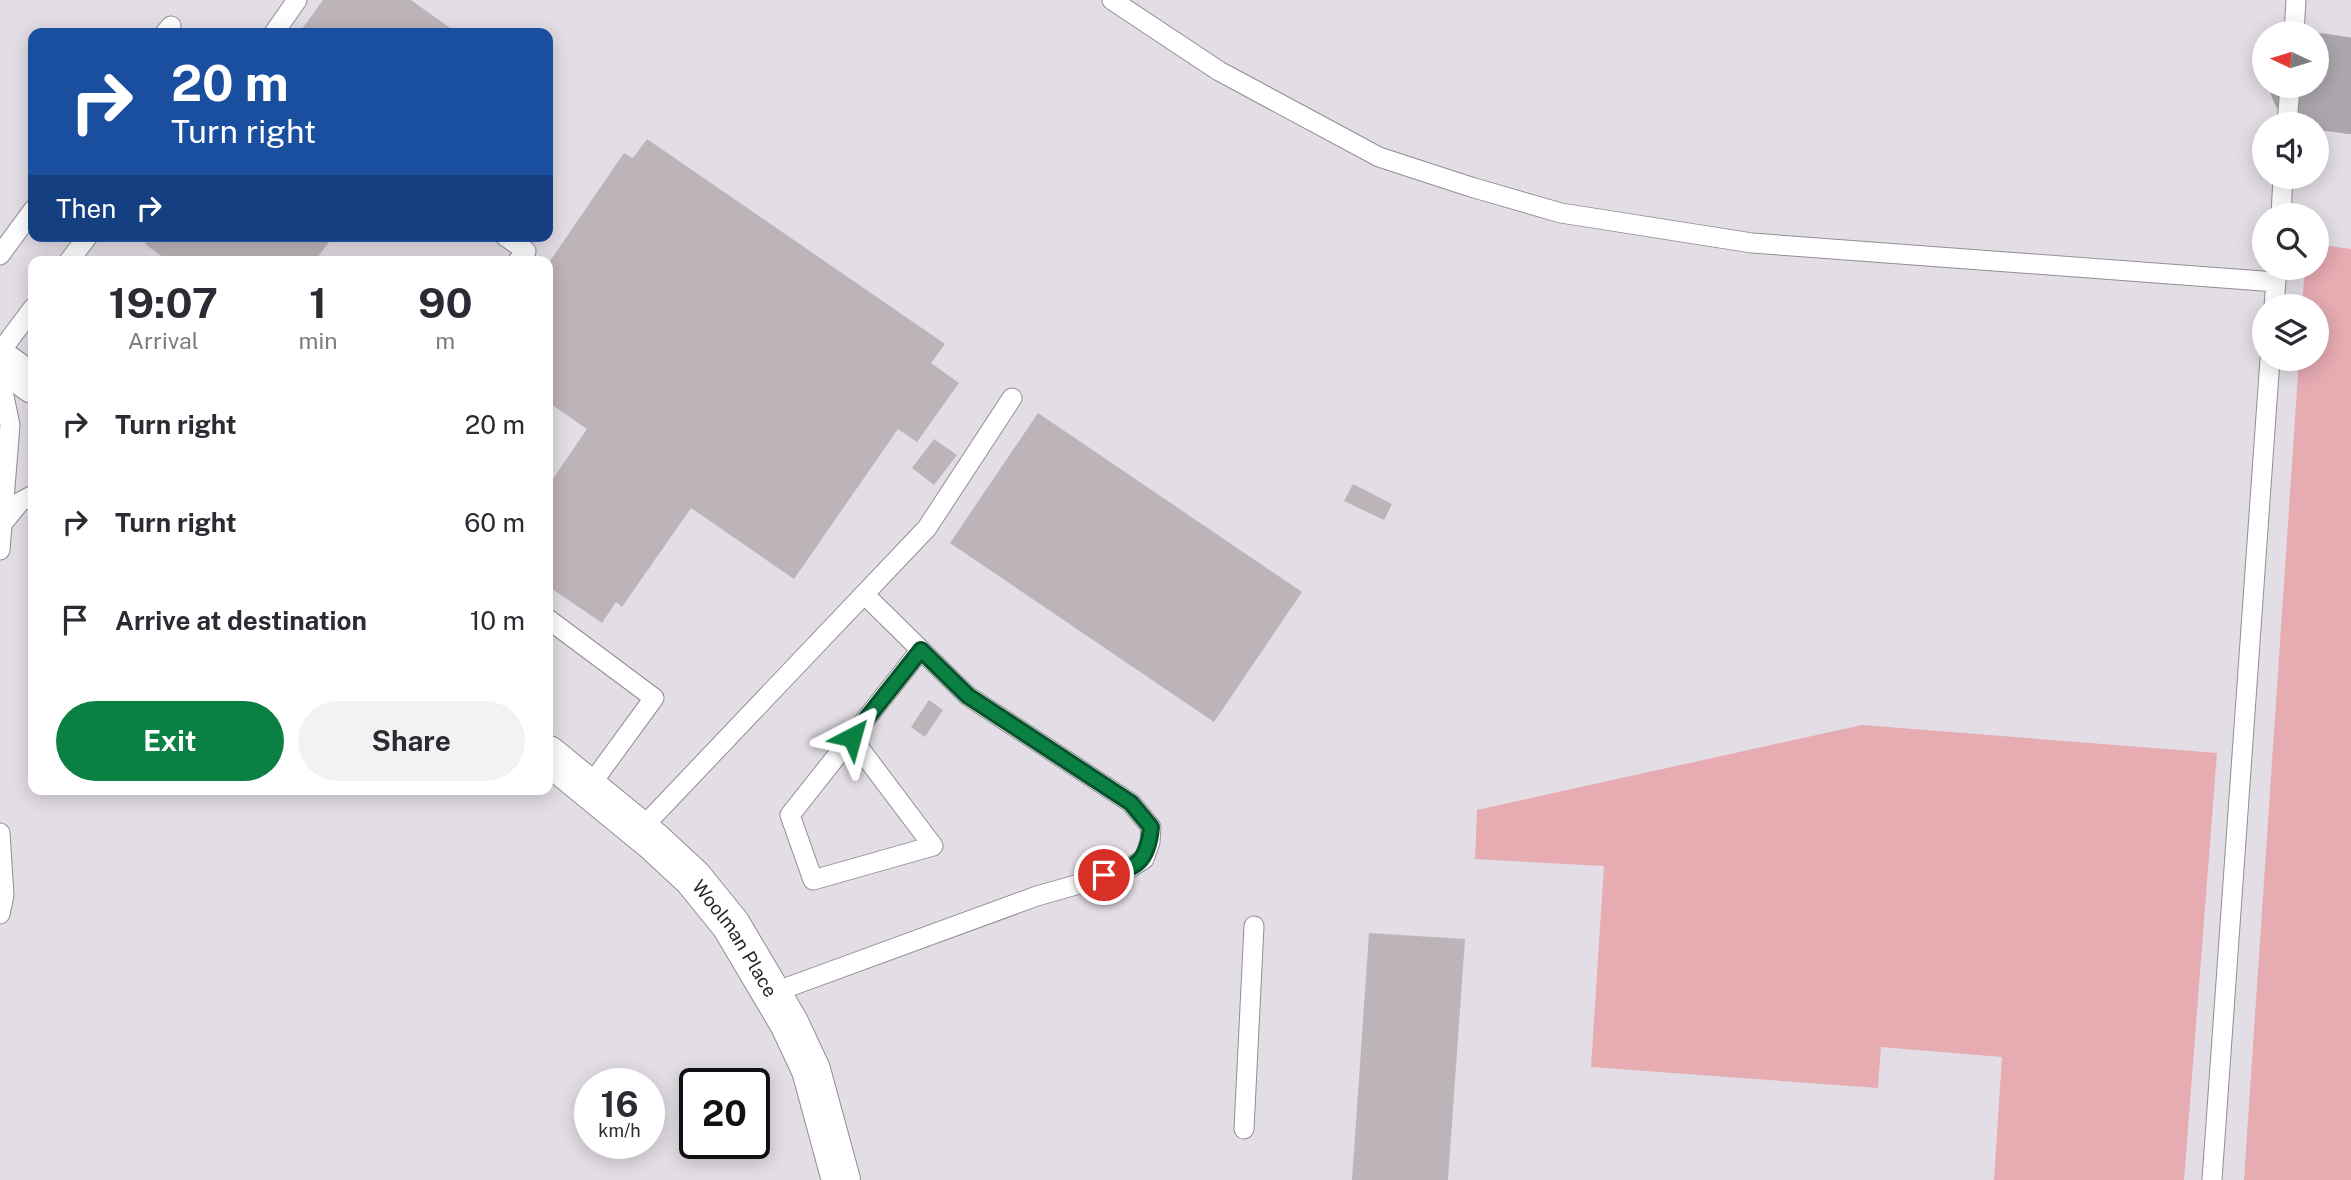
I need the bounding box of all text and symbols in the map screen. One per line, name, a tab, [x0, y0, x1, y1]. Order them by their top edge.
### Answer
north arrow	[2252, 21, 2329, 98]
map controls	[2252, 21, 2329, 371]
text: 20 m	[171, 54, 289, 112]
icon: right	[56, 56, 147, 147]
button: sound	[2252, 112, 2329, 189]
text: Turn right	[171, 113, 316, 150]
icon: right	[130, 189, 168, 227]
text: Then	[56, 193, 116, 224]
button: search	[2252, 203, 2329, 280]
text: 19:07	[108, 278, 218, 327]
text: 1	[309, 278, 327, 327]
text: 90	[418, 278, 473, 327]
button: layers	[2252, 294, 2329, 371]
text: Arrival	[128, 327, 199, 354]
text: min	[298, 327, 338, 354]
text: m	[435, 327, 455, 354]
icon: right	[56, 405, 94, 443]
text: Turn right	[115, 409, 237, 440]
text: 20 m	[465, 409, 525, 440]
icon: right	[56, 503, 94, 541]
text: Turn right	[115, 507, 237, 538]
text: 60 m	[464, 507, 525, 538]
icon: arrive	[56, 601, 94, 639]
text: Arrive at destination	[115, 605, 367, 636]
text: 10 m	[470, 605, 525, 636]
position arrow	[815, 700, 889, 774]
button: Exit	[56, 701, 284, 781]
button: Share	[298, 701, 525, 781]
pin	[1074, 845, 1134, 905]
icon: arrive	[1085, 856, 1123, 894]
street label: Woolman Place	[688, 875, 782, 1001]
speed limit sign: 20	[679, 1068, 770, 1159]
text: 16	[600, 1084, 639, 1125]
text: km/h	[598, 1120, 641, 1141]

